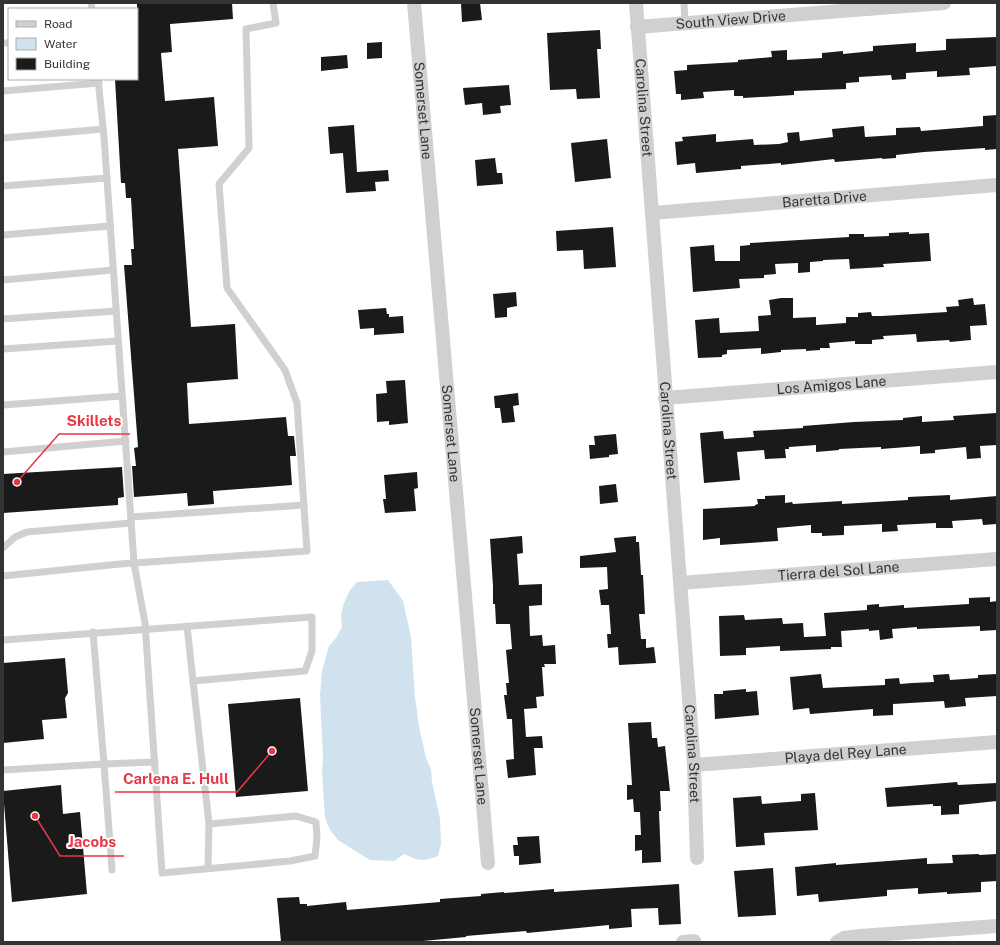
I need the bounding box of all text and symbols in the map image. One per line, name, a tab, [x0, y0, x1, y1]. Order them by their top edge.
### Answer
street label: South View Drive	[675, 7, 787, 32]
legend	[8, 8, 138, 80]
text: Road	[44, 17, 72, 31]
text: Water	[44, 37, 78, 51]
text: Building	[44, 57, 90, 71]
street label: Carolina Street	[632, 58, 656, 157]
street label: Somerset Lane	[411, 61, 435, 160]
street label: Baretta Drive	[781, 188, 867, 210]
street label: Los Amigos Lane	[776, 373, 887, 397]
street label: Carolina Street	[657, 381, 680, 480]
street label: Somerset Lane	[439, 384, 463, 483]
callout: Skillets	[59, 407, 130, 434]
text: Skillets	[67, 412, 121, 429]
street label: Tierra del Sol Lane	[777, 558, 900, 584]
street label: Carolina Street	[681, 704, 703, 803]
street label: Somerset Lane	[467, 707, 491, 806]
street label: Playa del Rey Lane	[784, 741, 907, 766]
callout: Carlena E. Hull	[115, 765, 237, 792]
text: Carlena E. Hull	[123, 770, 229, 787]
callout: Jacobs	[60, 829, 124, 856]
text: Jacobs	[68, 833, 116, 850]

